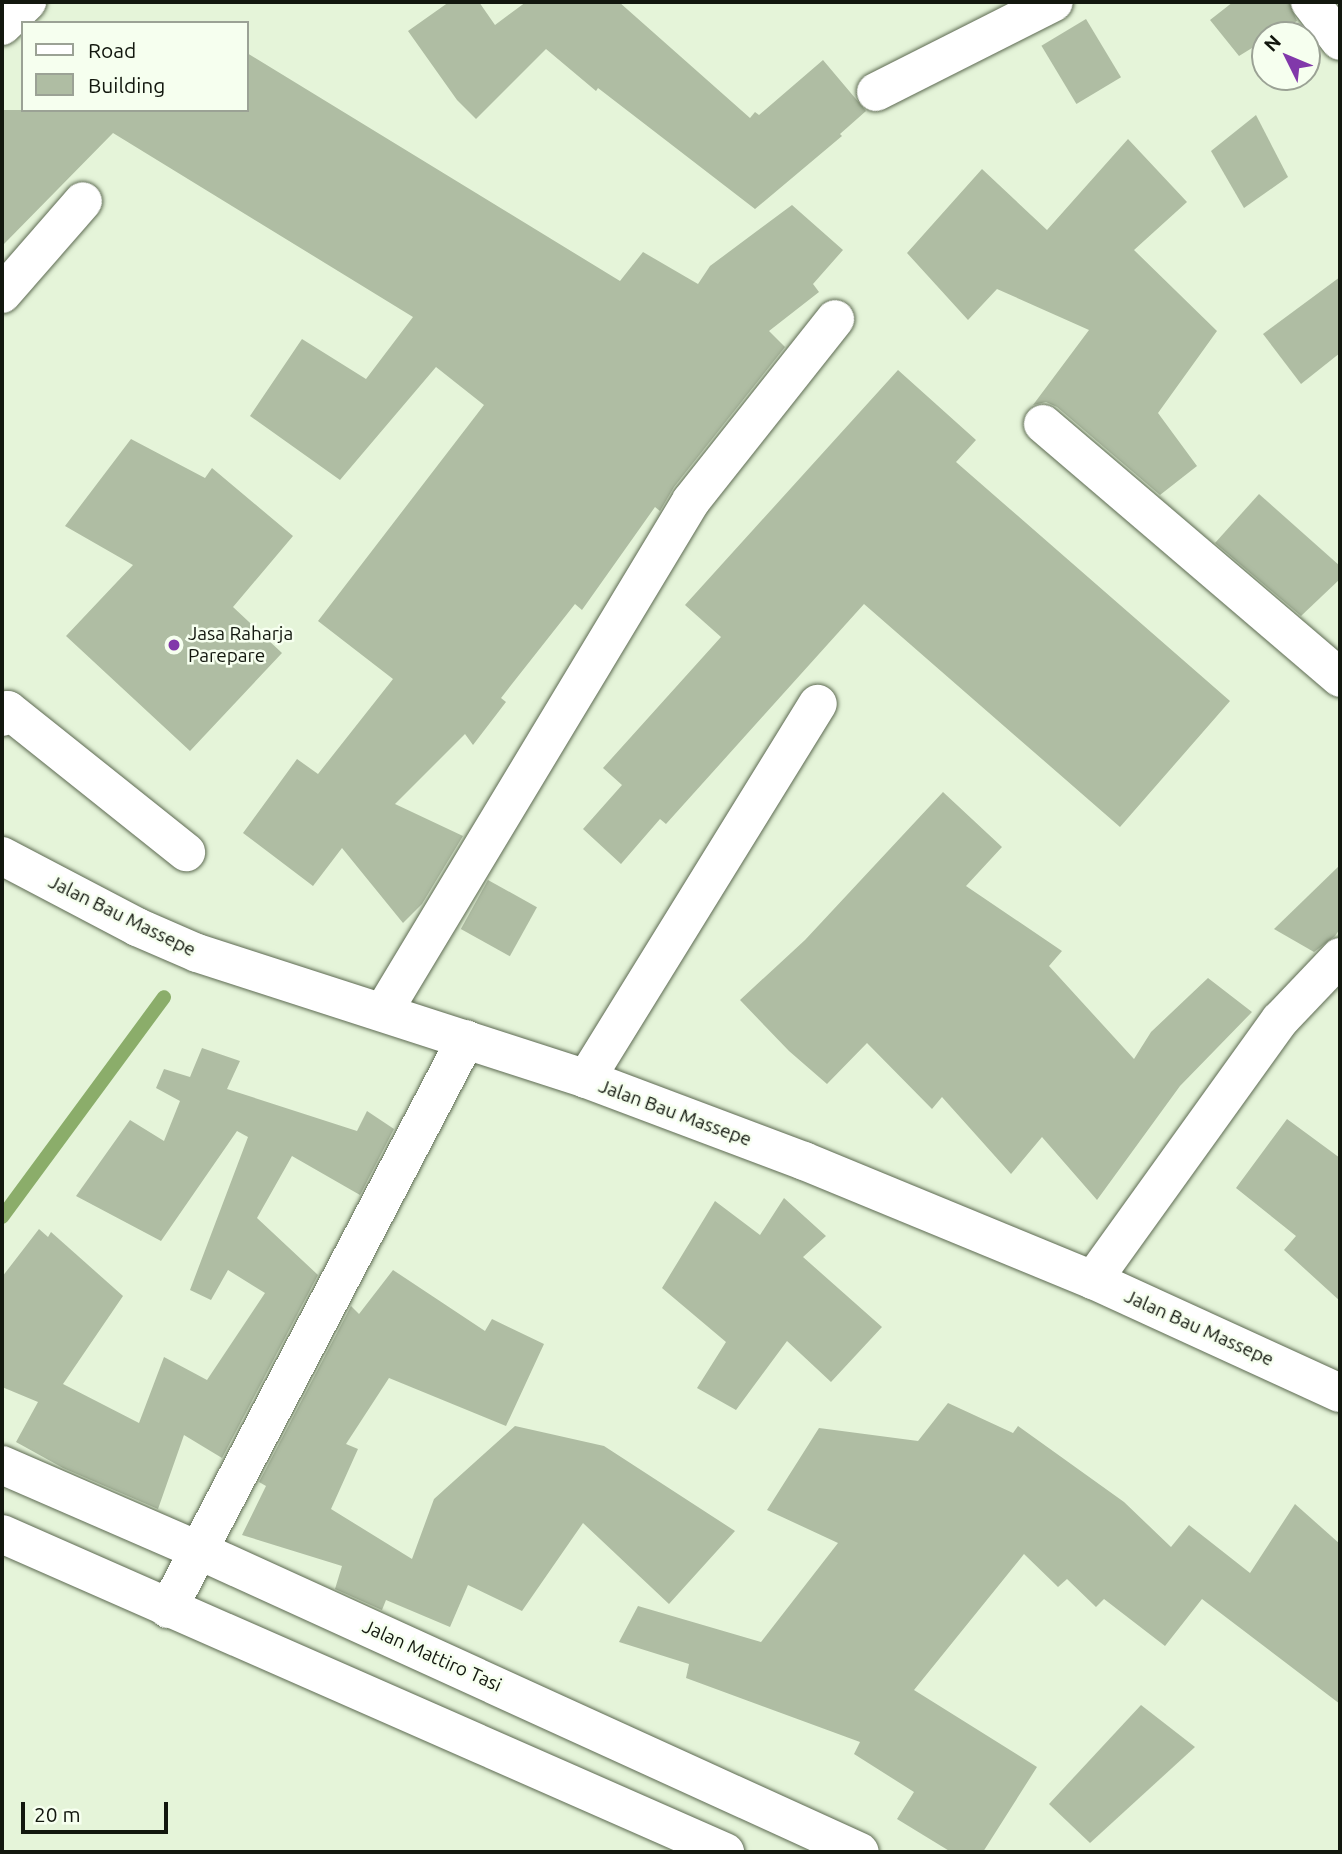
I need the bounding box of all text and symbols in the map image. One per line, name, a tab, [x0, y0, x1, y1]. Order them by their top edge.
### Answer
legend	[21, 21, 248, 112]
north arrow	[1251, 21, 1321, 91]
text: N	[1259, 30, 1285, 56]
text: Road	[88, 38, 136, 62]
text: Building	[88, 73, 165, 97]
place label: Jasa Raharja Parepare	[188, 623, 293, 667]
marker: Jasa Raharja Parepare	[166, 637, 182, 653]
street label: Jalan Bau Massepe	[45, 870, 199, 962]
street label: Jalan Bau Massepe	[595, 1075, 755, 1151]
street label: Jalan Bau Massepe	[1121, 1285, 1277, 1371]
street label: Jalan Mattiro Tasi	[359, 1615, 505, 1697]
scale bar	[24, 1787, 172, 1831]
text: 20 m	[34, 1802, 81, 1826]

